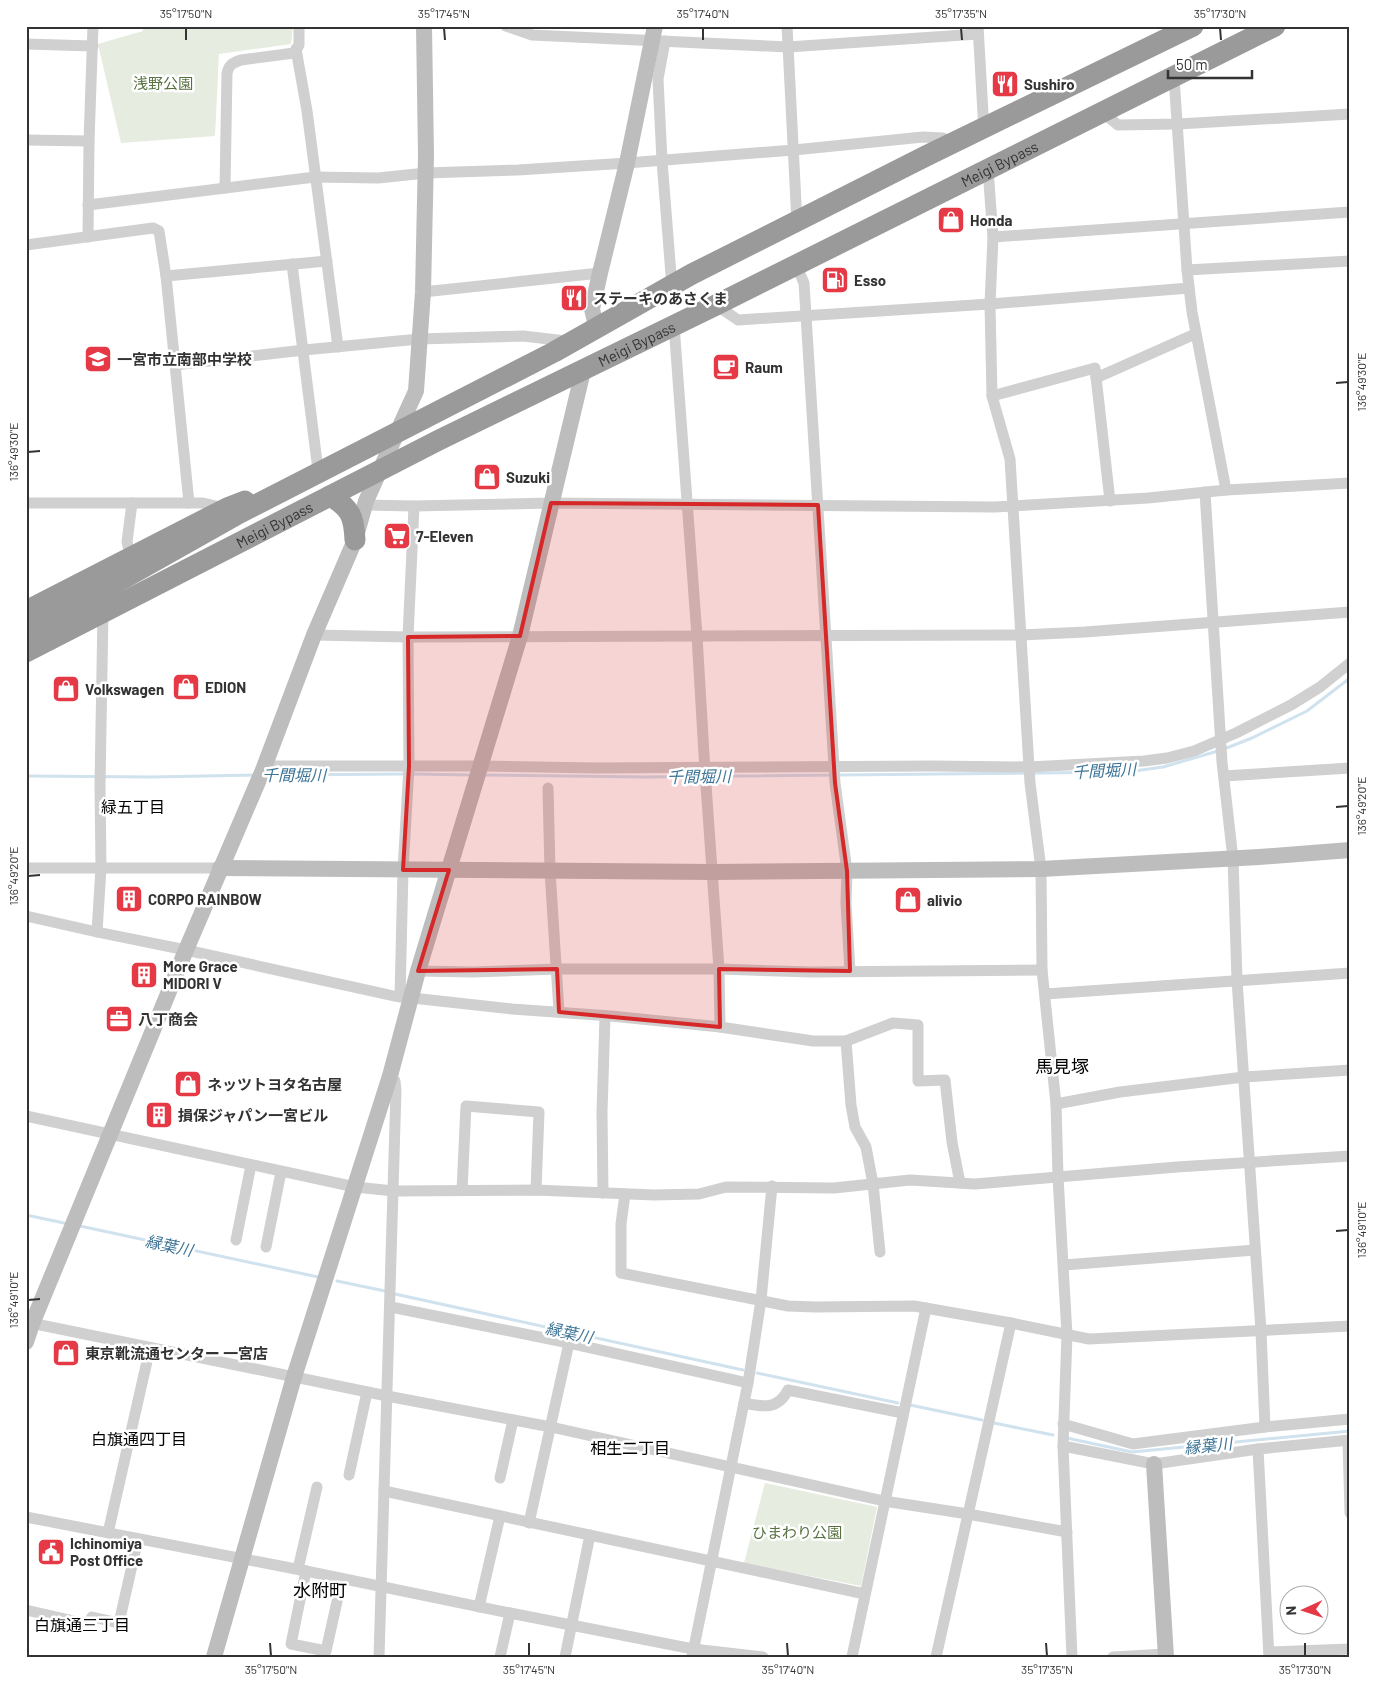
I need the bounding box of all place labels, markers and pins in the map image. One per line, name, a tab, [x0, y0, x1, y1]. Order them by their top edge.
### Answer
restaurant icon: Sushiro	[990, 69, 1020, 99]
place label: Sushiro	[1024, 75, 1075, 93]
shop icon: Honda	[936, 205, 966, 235]
place label: Honda	[970, 211, 1012, 229]
fuel station icon: Esso	[820, 265, 850, 295]
place label: Esso	[854, 271, 886, 289]
restaurant icon: ステーキのあさくま	[559, 283, 589, 313]
place label: ステーキのあさくま	[593, 289, 728, 307]
school or university icon: 一宮市立南部中学校	[83, 344, 113, 374]
place label: 一宮市立南部中学校	[117, 350, 252, 368]
cafe icon: Raum	[711, 352, 741, 382]
place label: Raum	[745, 358, 783, 376]
shop icon: Suzuki	[472, 462, 502, 492]
place label: Suzuki	[506, 468, 550, 486]
supermarket icon: 7-Eleven	[382, 521, 412, 551]
place label: 7-Eleven	[416, 527, 473, 545]
shop icon: EDION	[171, 672, 201, 702]
shop icon: Volkswagen	[51, 674, 81, 704]
place label: EDION	[205, 678, 246, 696]
place label: Volkswagen	[85, 680, 164, 698]
building icon: CORPO RAINBOW	[114, 884, 144, 914]
shop icon: alivio	[893, 885, 923, 915]
place label: CORPO RAINBOW	[148, 890, 262, 908]
place label: alivio	[927, 891, 962, 909]
place label: More Grace MIDORI V	[163, 957, 238, 992]
building icon: More Grace MIDORI V	[129, 960, 159, 990]
office icon: 八丁商会	[104, 1004, 134, 1034]
place label: 八丁商会	[138, 1010, 198, 1028]
shop icon: ネッツトヨタ名古屋	[173, 1069, 203, 1099]
place label: ネッツトヨタ名古屋	[207, 1075, 342, 1093]
building icon: 損保ジャパン一宮ビル	[144, 1100, 174, 1130]
place label: 損保ジャパン一宮ビル	[178, 1106, 328, 1124]
shop icon: 東京靴流通センター 一宮店	[51, 1338, 81, 1368]
place label: 東京靴流通センター 一宮店	[85, 1344, 268, 1362]
place label: Ichinomiya Post Office	[70, 1534, 143, 1569]
public building icon: Ichinomiya Post Office	[36, 1537, 66, 1567]

